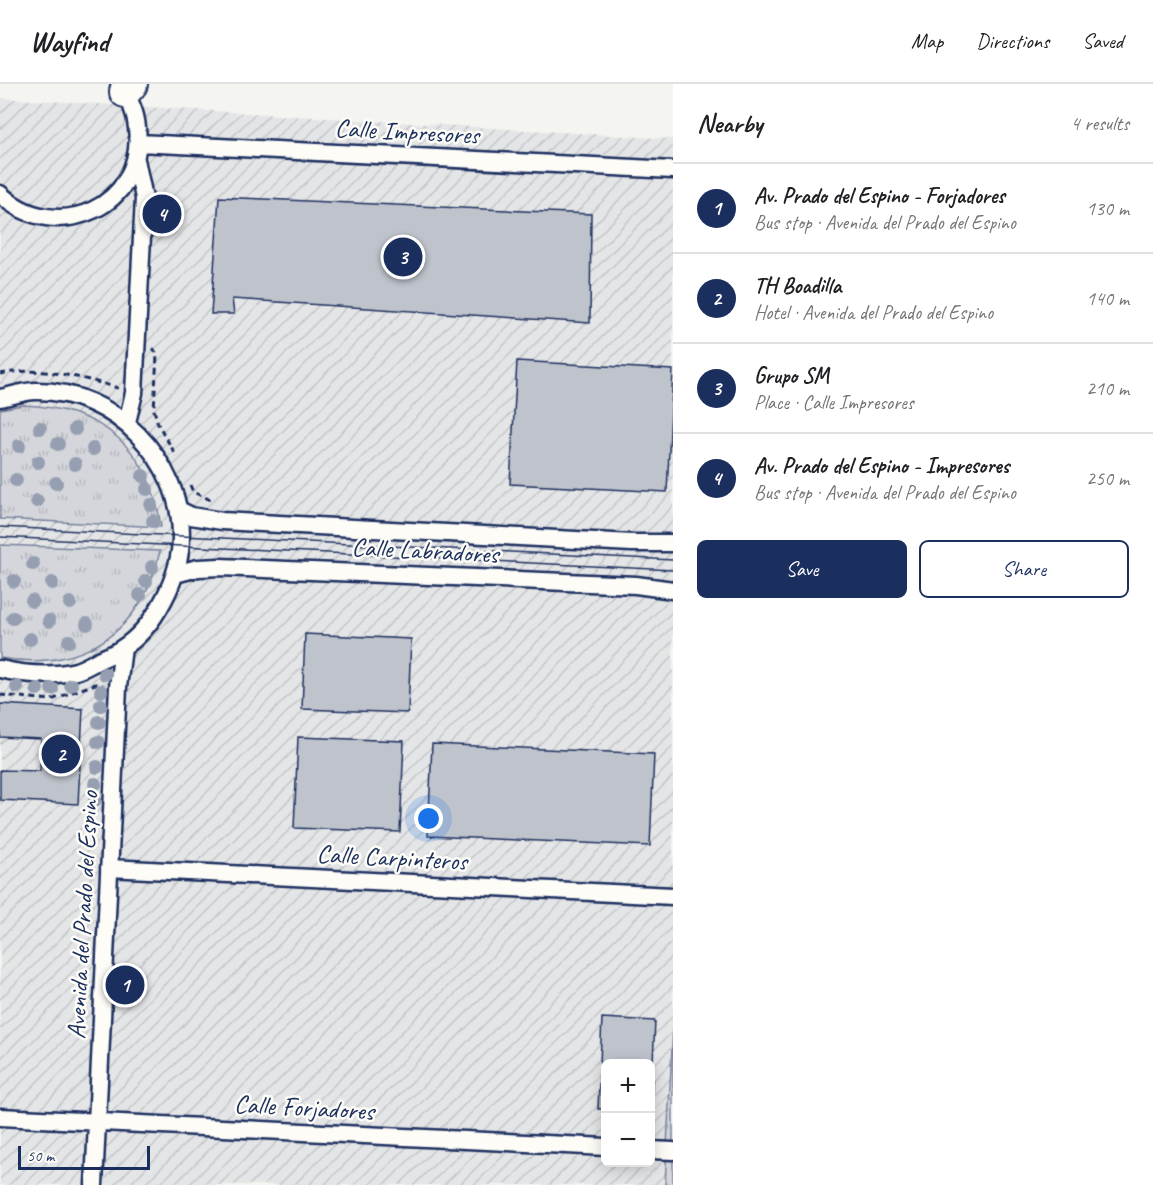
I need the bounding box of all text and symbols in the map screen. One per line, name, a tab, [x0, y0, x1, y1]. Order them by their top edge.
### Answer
text: Wayfind	[30, 24, 109, 59]
text: Map	[911, 28, 943, 54]
text: Directions	[976, 28, 1049, 54]
text: Saved	[1082, 28, 1123, 54]
text: Nearby	[697, 107, 762, 140]
street label: Calle Impresores	[334, 111, 482, 152]
text: 4 results	[1070, 111, 1129, 136]
text: Av. Prado del Espino - Forjadores	[754, 182, 1005, 210]
pin: 4	[142, 192, 182, 236]
text: 1	[712, 196, 721, 221]
text: 130 m	[1086, 196, 1129, 221]
text: Bus stop · Avenida del Prado del Espino	[754, 210, 1016, 235]
pin: 3	[384, 234, 422, 279]
text: TH Boadilla	[754, 272, 841, 300]
text: 2	[712, 286, 721, 311]
text: 140 m	[1086, 286, 1129, 311]
text: Hotel · Avenida del Prado del Espino	[754, 300, 993, 325]
text: Grupo SM	[754, 362, 829, 390]
text: 3	[712, 376, 721, 401]
text: 210 m	[1086, 376, 1129, 401]
text: Place · Calle Impresores	[754, 390, 914, 415]
text: Av. Prado del Espino - Impresores	[754, 452, 1009, 480]
text: 4	[712, 466, 721, 491]
text: 250 m	[1086, 466, 1129, 491]
text: Bus stop · Avenida del Prado del Espino	[754, 480, 1016, 505]
street label: Calle Labradores	[351, 530, 501, 571]
button: Save	[697, 540, 907, 598]
button: Share	[919, 540, 1129, 598]
pin: 2	[42, 732, 80, 776]
street label: Avenida del Prado del Espino	[60, 788, 106, 1040]
your location	[414, 804, 443, 833]
street label: Calle Carpinteros	[316, 837, 470, 878]
pin: 1	[106, 962, 144, 1008]
map controls	[601, 1059, 655, 1167]
button: +	[601, 1059, 655, 1113]
street label: Calle Forjadores	[233, 1087, 377, 1128]
button: −	[601, 1113, 655, 1167]
scale bar	[18, 1143, 150, 1170]
text: 50 m	[27, 1146, 54, 1166]

